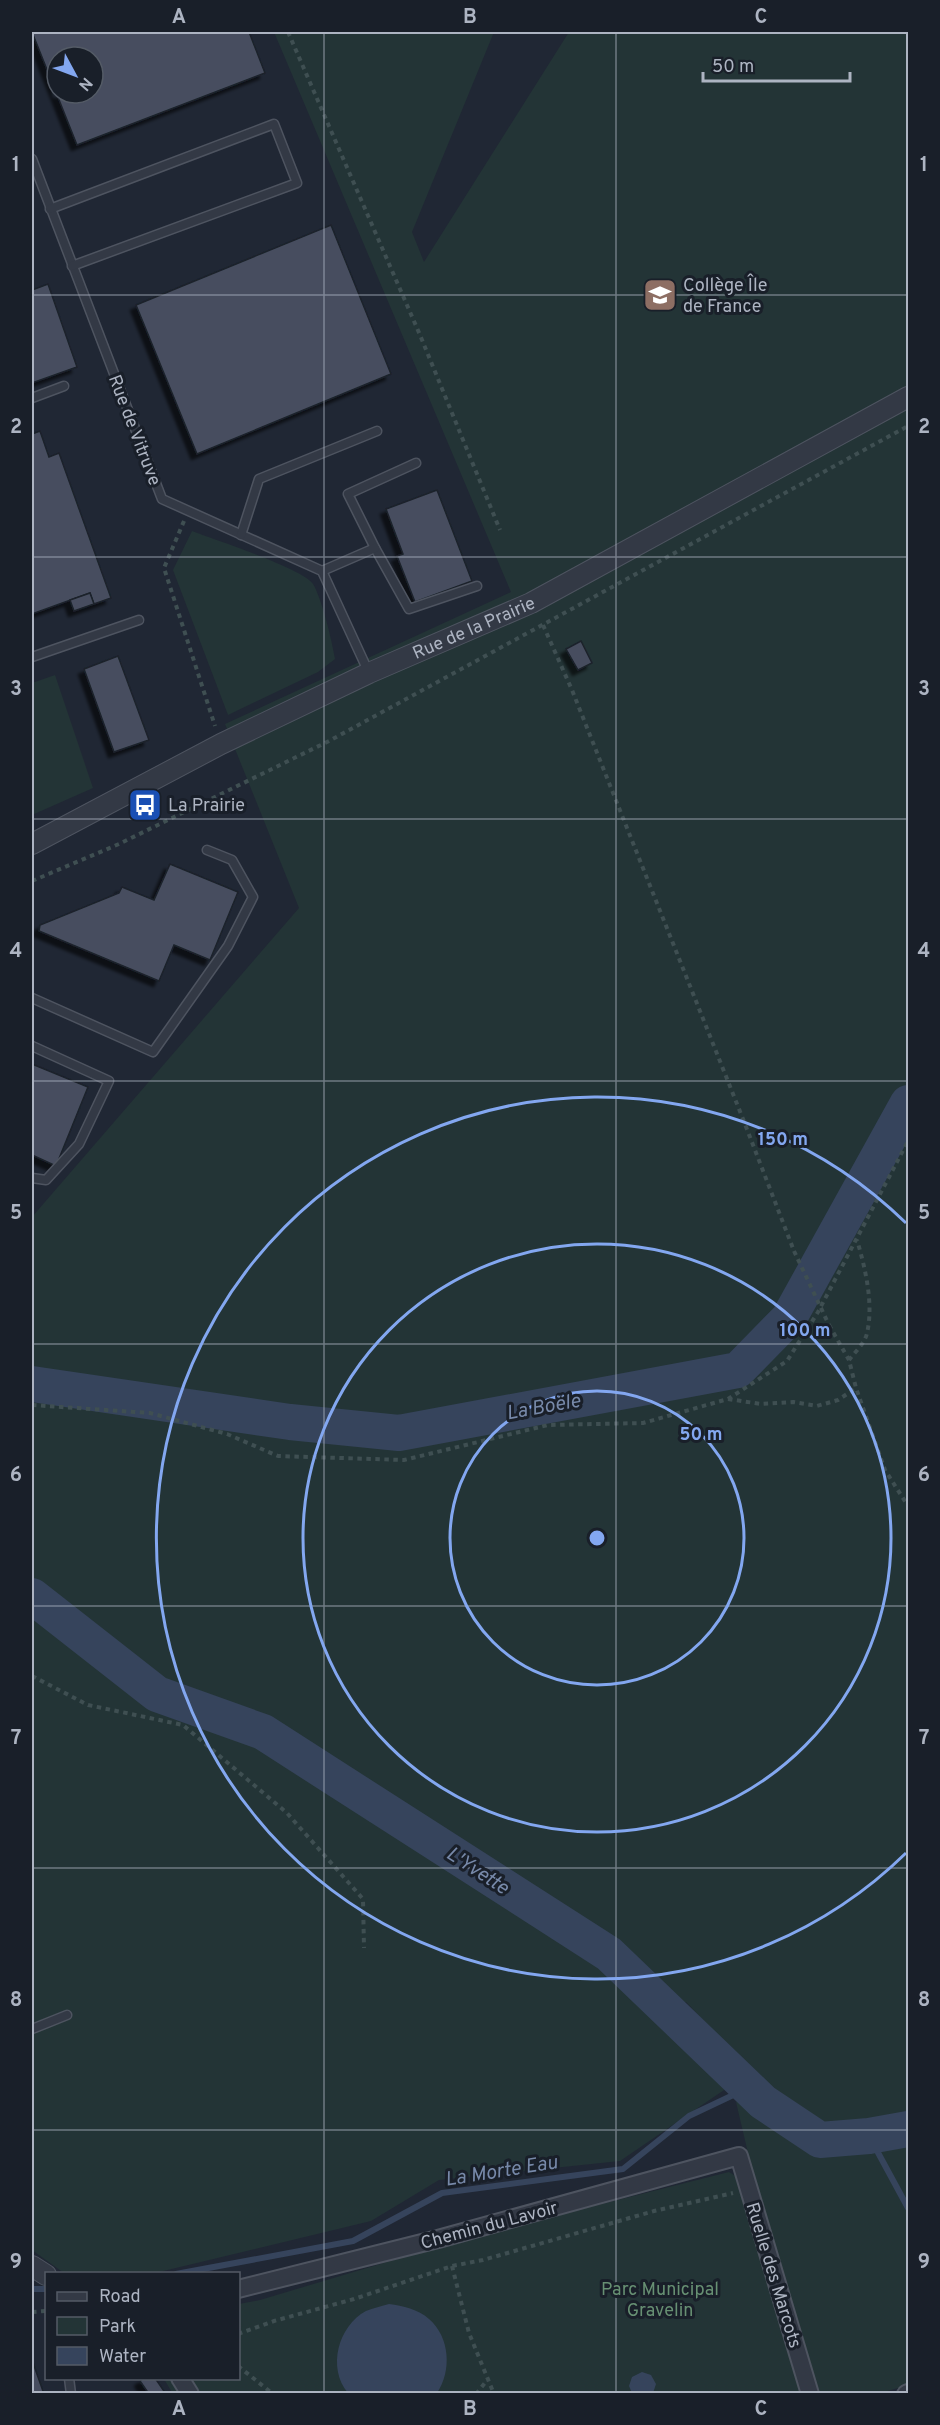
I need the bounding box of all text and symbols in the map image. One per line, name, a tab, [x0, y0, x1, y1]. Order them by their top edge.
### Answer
text: A	[172, 5, 186, 31]
text: B	[463, 5, 477, 31]
text: C	[755, 5, 767, 31]
north arrow	[45, 45, 105, 105]
scale bar	[703, 45, 850, 83]
text: 50 m	[712, 56, 754, 79]
text: N	[73, 73, 96, 94]
text: 1	[12, 153, 20, 179]
text: 1	[920, 153, 928, 179]
place label: Collège Île de France	[683, 273, 767, 319]
school or university icon: Collège Île de France	[642, 277, 678, 313]
street label: Rue de Vitruve	[102, 372, 165, 489]
text: 2	[10, 415, 22, 441]
text: 2	[918, 415, 930, 441]
street label: Rue de la Prairie	[409, 593, 539, 666]
text: 3	[10, 677, 22, 703]
text: 3	[918, 677, 930, 703]
bus stop icon: La Prairie	[127, 787, 163, 823]
place label: La Prairie	[168, 795, 245, 818]
text: 4	[10, 939, 22, 965]
text: 4	[918, 939, 930, 965]
text: 150 m	[758, 1129, 808, 1152]
text: 5	[10, 1201, 22, 1227]
text: 5	[918, 1201, 930, 1227]
text: 100 m	[779, 1320, 831, 1343]
water label: La Boële	[504, 1389, 583, 1427]
text: 50 m	[679, 1424, 723, 1447]
text: 6	[10, 1463, 22, 1489]
text: 6	[918, 1463, 930, 1489]
centre of rings	[587, 1528, 607, 1548]
text: 7	[11, 1726, 21, 1752]
text: 7	[919, 1726, 929, 1752]
water label: L'Yvette	[441, 1842, 514, 1902]
text: 8	[10, 1988, 22, 2014]
text: 8	[918, 1988, 930, 2014]
water label: La Morte Eau	[443, 2150, 561, 2194]
street label: Chemin du Lavoir	[418, 2197, 560, 2256]
street label: Ruelle des Marcots	[739, 2200, 806, 2351]
text: 9	[10, 2250, 22, 2276]
text: 9	[918, 2250, 930, 2276]
legend	[45, 2272, 240, 2380]
park label: Parc Municipal Gravelin	[601, 2279, 719, 2323]
text: Road	[99, 2286, 141, 2309]
text: Park	[99, 2316, 136, 2339]
text: Water	[99, 2346, 146, 2369]
text: A	[172, 2397, 186, 2423]
text: B	[463, 2397, 477, 2423]
text: C	[755, 2397, 767, 2423]

